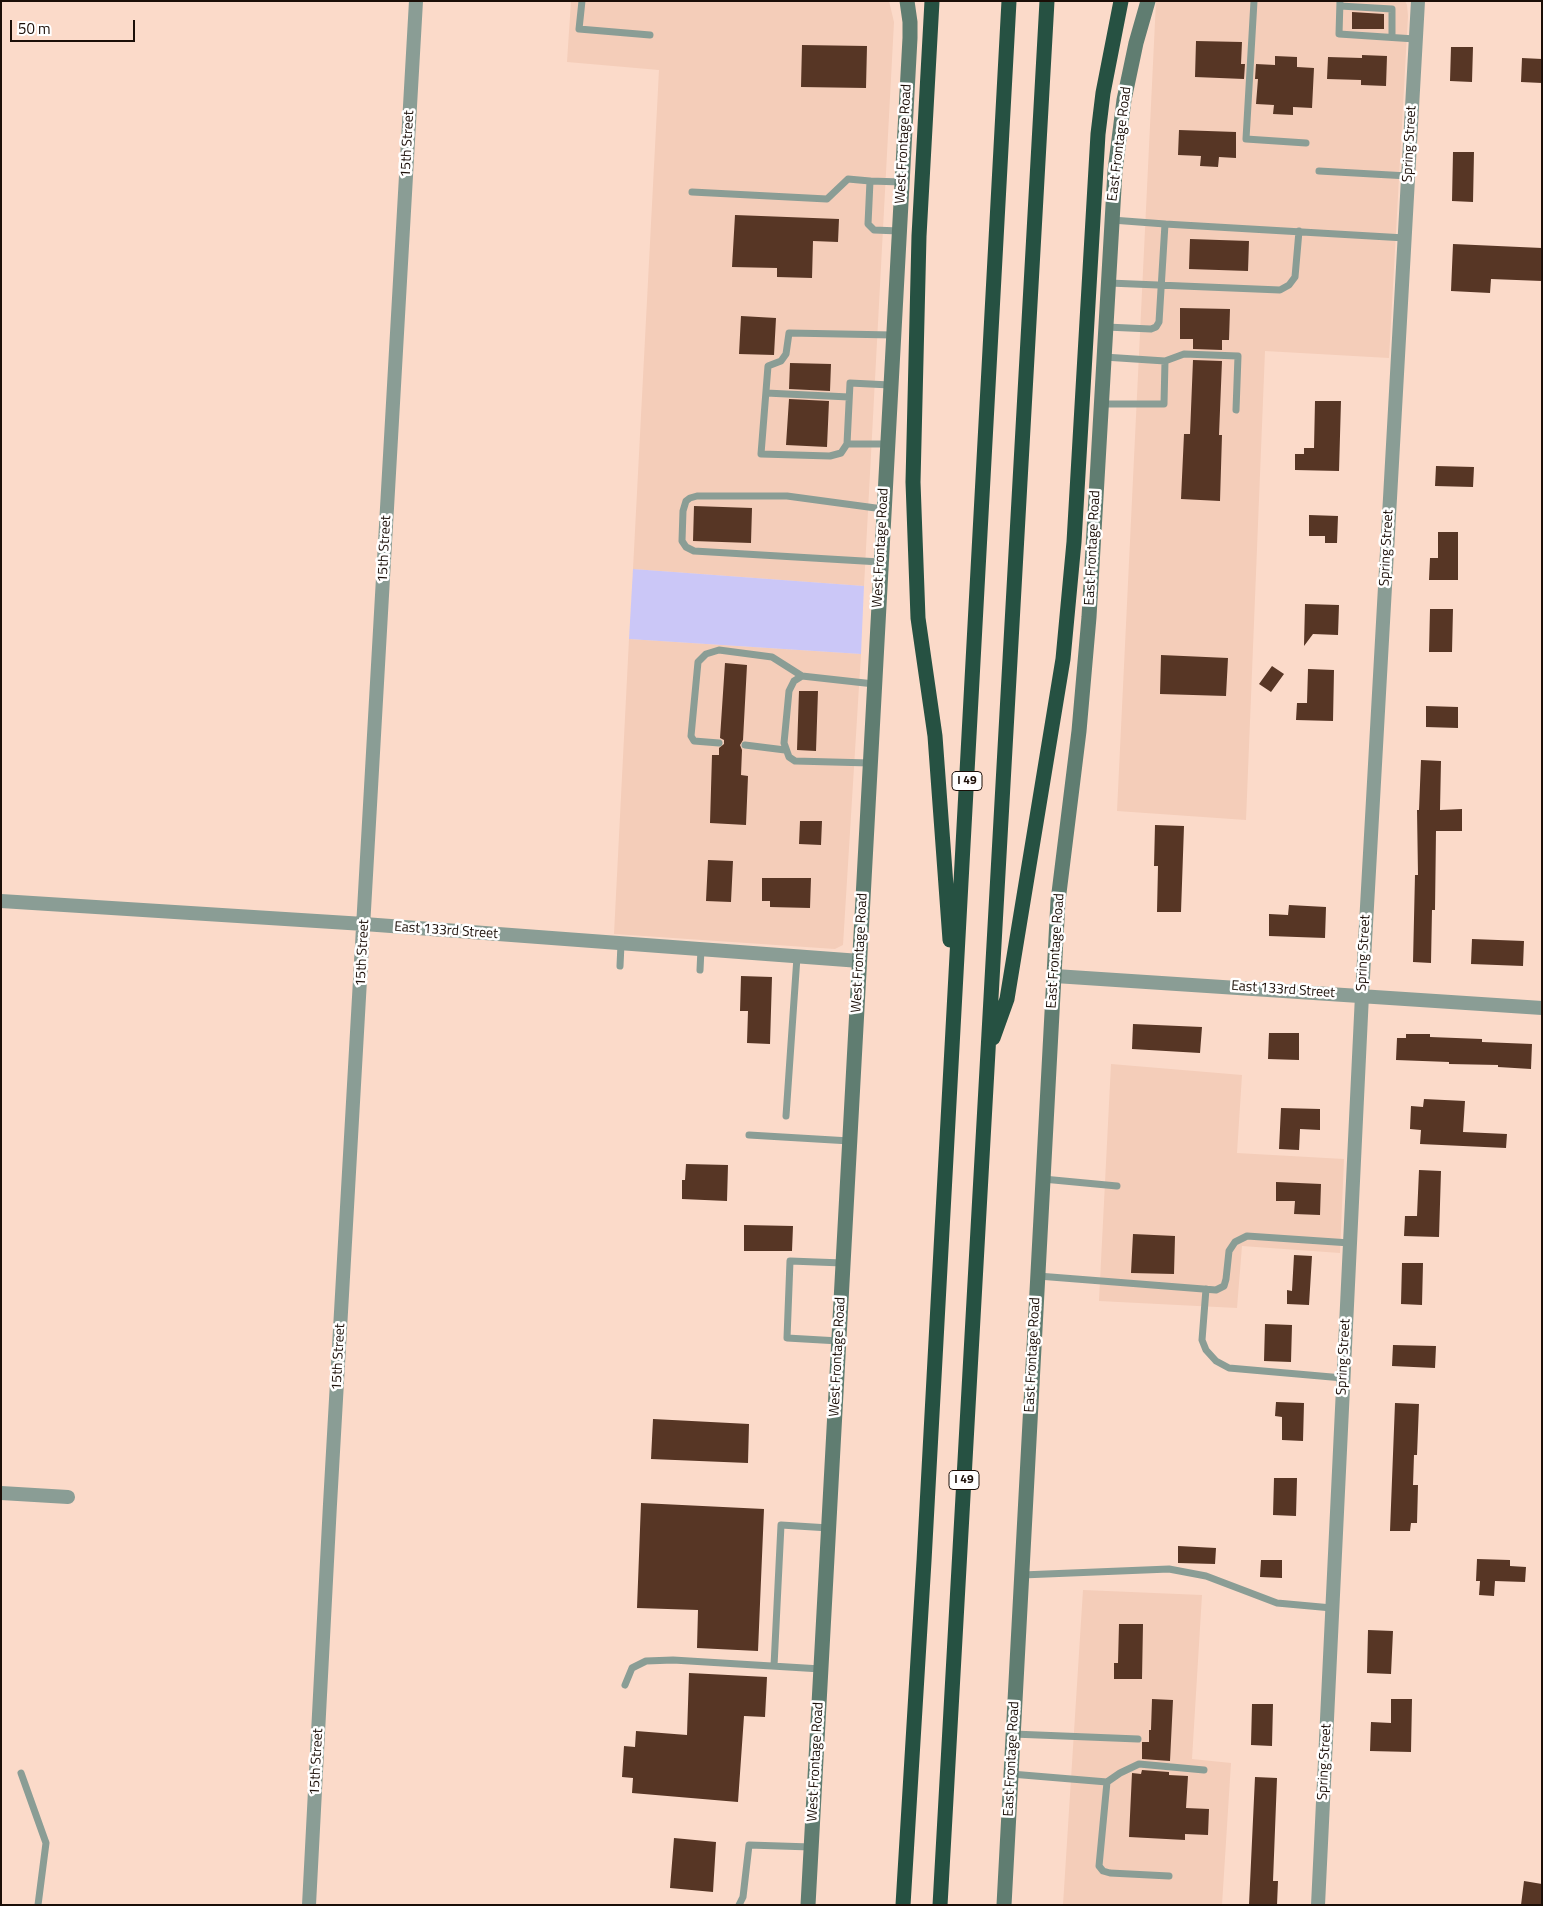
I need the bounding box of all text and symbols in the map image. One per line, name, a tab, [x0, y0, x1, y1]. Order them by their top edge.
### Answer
scale bar	[12, 10, 138, 42]
text: 50 m	[18, 17, 51, 40]
street label: West Frontage Road	[892, 84, 916, 204]
street label: East Frontage Road	[1105, 86, 1135, 202]
street label: Spring Street	[1400, 105, 1420, 183]
street label: 15th Street	[398, 110, 418, 178]
street label: West Frontage Road	[869, 488, 893, 608]
street label: East Frontage Road	[1082, 490, 1104, 606]
street label: Spring Street	[1377, 509, 1397, 587]
street label: 15th Street	[375, 515, 395, 583]
road number: I 49	[952, 771, 982, 790]
street label: West Frontage Road	[848, 893, 872, 1013]
street label: East Frontage Road	[1044, 893, 1068, 1009]
street label: Spring Street	[1354, 914, 1374, 992]
street label: 15th Street	[353, 919, 373, 987]
street label: East 133rd Street	[394, 919, 498, 943]
street label: East 133rd Street	[1231, 978, 1335, 1002]
street label: West Frontage Road	[826, 1297, 850, 1417]
street label: East Frontage Road	[1022, 1297, 1044, 1413]
street label: Spring Street	[1334, 1318, 1354, 1396]
street label: 15th Street	[329, 1323, 349, 1391]
road number: I 49	[949, 1470, 979, 1490]
street label: East Frontage Road	[1001, 1701, 1023, 1817]
street label: West Frontage Road	[804, 1702, 828, 1822]
street label: Spring Street	[1315, 1723, 1335, 1801]
street label: 15th Street	[307, 1728, 327, 1796]

